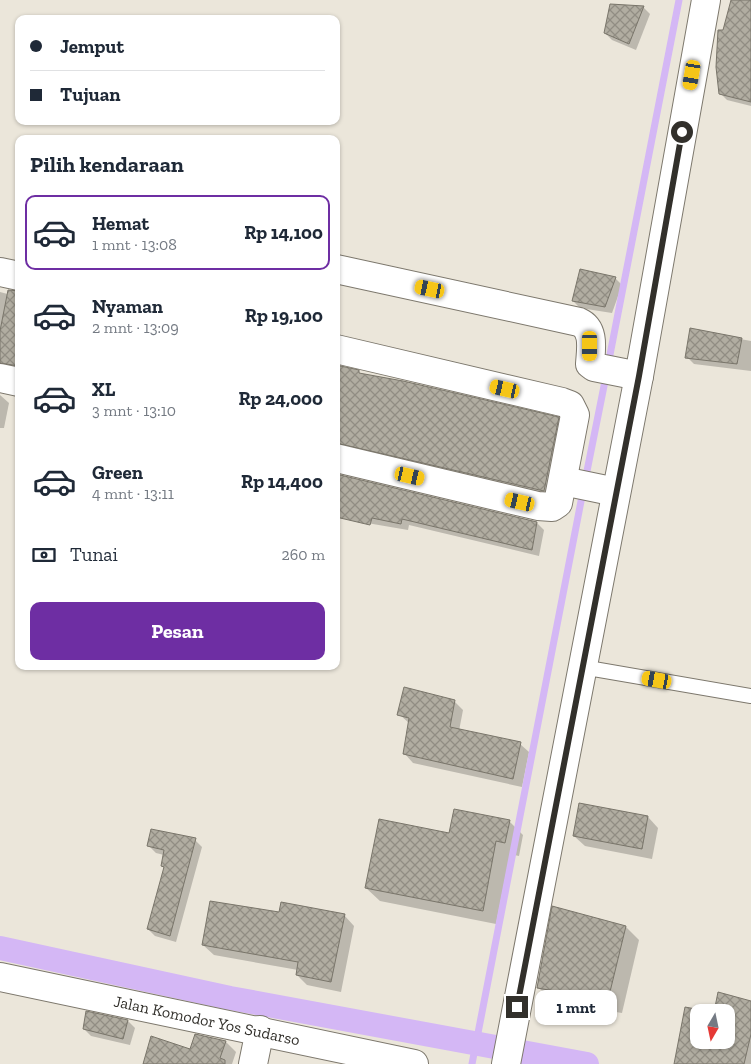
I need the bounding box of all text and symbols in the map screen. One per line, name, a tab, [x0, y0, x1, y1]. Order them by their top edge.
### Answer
text: Jemput	[60, 35, 124, 58]
car	[682, 59, 701, 91]
text: Tujuan	[60, 83, 121, 106]
route start	[671, 121, 693, 143]
text: Pilih kendaraan	[30, 151, 184, 178]
icon: car	[32, 210, 77, 255]
text: Hemat	[92, 212, 149, 235]
text: Rp 14,100	[244, 221, 323, 244]
text: 1 mnt · 13:08	[92, 235, 177, 254]
car	[413, 279, 446, 299]
icon: car	[32, 293, 77, 338]
text: Nyaman	[92, 295, 163, 318]
text: Rp 19,100	[245, 304, 323, 327]
text: 2 mnt · 13:09	[92, 318, 179, 337]
car	[582, 331, 597, 361]
icon: car	[32, 376, 77, 421]
text: XL	[92, 378, 115, 401]
car	[488, 378, 521, 400]
text: Rp 24,000	[238, 387, 323, 410]
text: 3 mnt · 13:10	[92, 401, 176, 420]
icon: car	[32, 459, 77, 504]
text: Green	[92, 461, 143, 484]
car	[393, 465, 426, 487]
text: Rp 14,400	[241, 470, 323, 493]
text: 4 mnt · 13:11	[92, 484, 174, 503]
car	[503, 491, 536, 513]
icon: cash	[30, 541, 58, 569]
text: Tunai	[70, 543, 118, 566]
text: 260 m	[282, 545, 325, 564]
button: Pesan	[30, 602, 325, 660]
car	[640, 670, 673, 690]
callout: 1 mnt	[534, 990, 617, 1024]
street label: Jalan Komodor Yos Sudarso	[112, 991, 302, 1049]
route end	[506, 996, 528, 1018]
text: 1 mnt	[556, 998, 596, 1017]
north arrow	[690, 1004, 735, 1049]
map controls	[690, 1004, 735, 1049]

